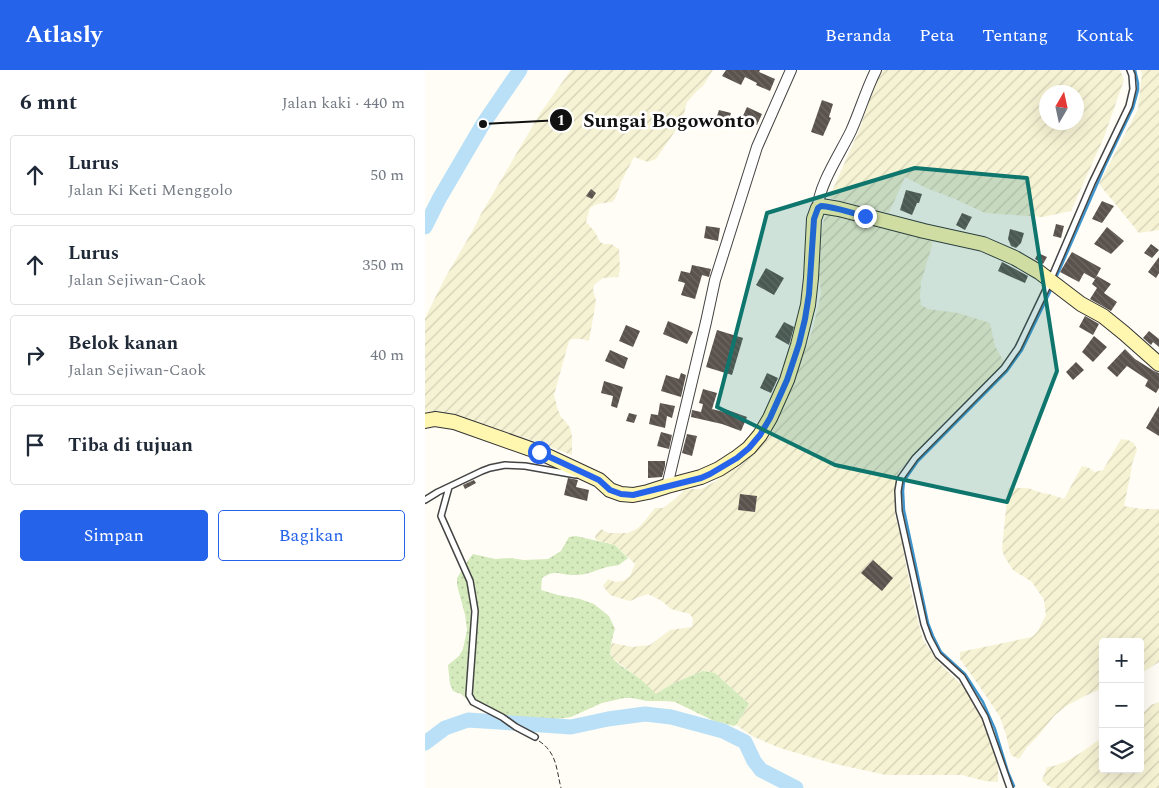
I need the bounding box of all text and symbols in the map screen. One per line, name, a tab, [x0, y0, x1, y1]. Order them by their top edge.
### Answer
text: Atlasly	[25, 17, 102, 53]
text: Beranda	[825, 22, 891, 49]
text: Peta	[919, 22, 954, 49]
text: Tentang	[982, 22, 1048, 49]
text: Kontak	[1076, 22, 1134, 49]
north arrow	[1039, 85, 1084, 130]
text: 6 mnt	[20, 87, 77, 119]
text: Jalan kaki · 440 m	[282, 91, 405, 115]
callout: Sungai Bogowonto	[549, 103, 765, 138]
text: Sungai Bogowonto	[583, 106, 755, 136]
text: 1	[557, 109, 565, 132]
text: Lurus	[68, 149, 119, 178]
icon: ahead	[21, 161, 49, 189]
text: 50 m	[370, 163, 404, 187]
text: Jalan Ki Keti Menggolo	[68, 178, 233, 202]
route end	[854, 205, 877, 228]
text: Lurus	[68, 239, 119, 268]
icon: ahead	[21, 251, 49, 279]
text: 350 m	[362, 253, 404, 277]
text: Jalan Sejiwan-Caok	[68, 268, 206, 292]
text: Belok kanan	[68, 329, 178, 358]
icon: right	[21, 341, 49, 369]
text: 40 m	[370, 343, 404, 367]
text: Jalan Sejiwan-Caok	[68, 358, 206, 382]
icon: arrive	[21, 431, 49, 459]
text: Tiba di tujuan	[68, 431, 193, 460]
route start	[528, 441, 551, 464]
button: Simpan	[20, 510, 208, 561]
button: Bagikan	[218, 510, 405, 561]
map controls	[1099, 638, 1144, 773]
button: +	[1099, 638, 1144, 683]
button: −	[1099, 683, 1144, 728]
button: layers	[1099, 728, 1144, 773]

